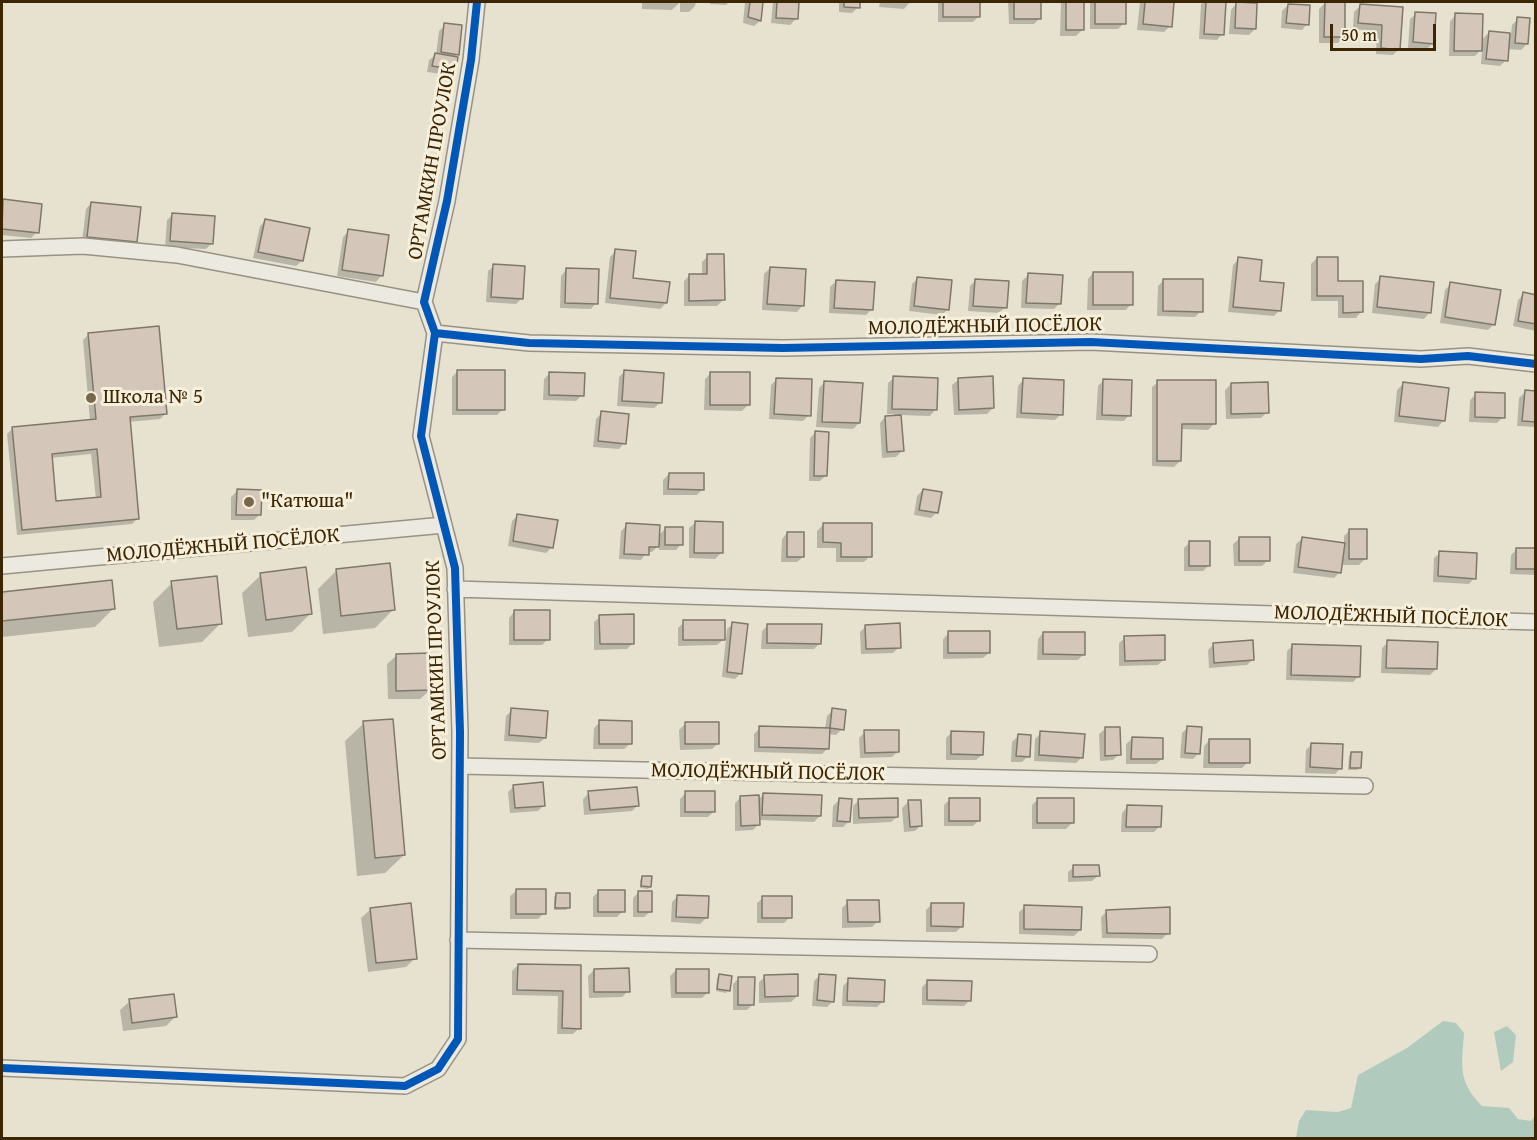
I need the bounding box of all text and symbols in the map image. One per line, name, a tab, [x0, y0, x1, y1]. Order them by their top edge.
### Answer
scale bar	[1333, 12, 1440, 50]
text: 50 m	[1341, 21, 1377, 48]
street label: ОРТАМКИН ПРОУЛОК	[403, 60, 463, 262]
street label: МОЛОДЁЖНЫЙ ПОСЁЛОК	[868, 312, 1102, 342]
place label: Школа № 5	[103, 385, 203, 411]
marker: Школа № 5	[84, 391, 98, 405]
place label: "Катюша"	[261, 489, 354, 515]
marker: "Катюша"	[242, 495, 256, 509]
street label: МОЛОДЁЖНЫЙ ПОСЁЛОК	[105, 523, 341, 569]
street label: ОРТАМКИН ПРОУЛОК	[421, 560, 453, 760]
street label: МОЛОДЁЖНЫЙ ПОСЁЛОК	[1274, 600, 1508, 634]
street label: МОЛОДЁЖНЫЙ ПОСЁЛОК	[651, 758, 885, 788]

